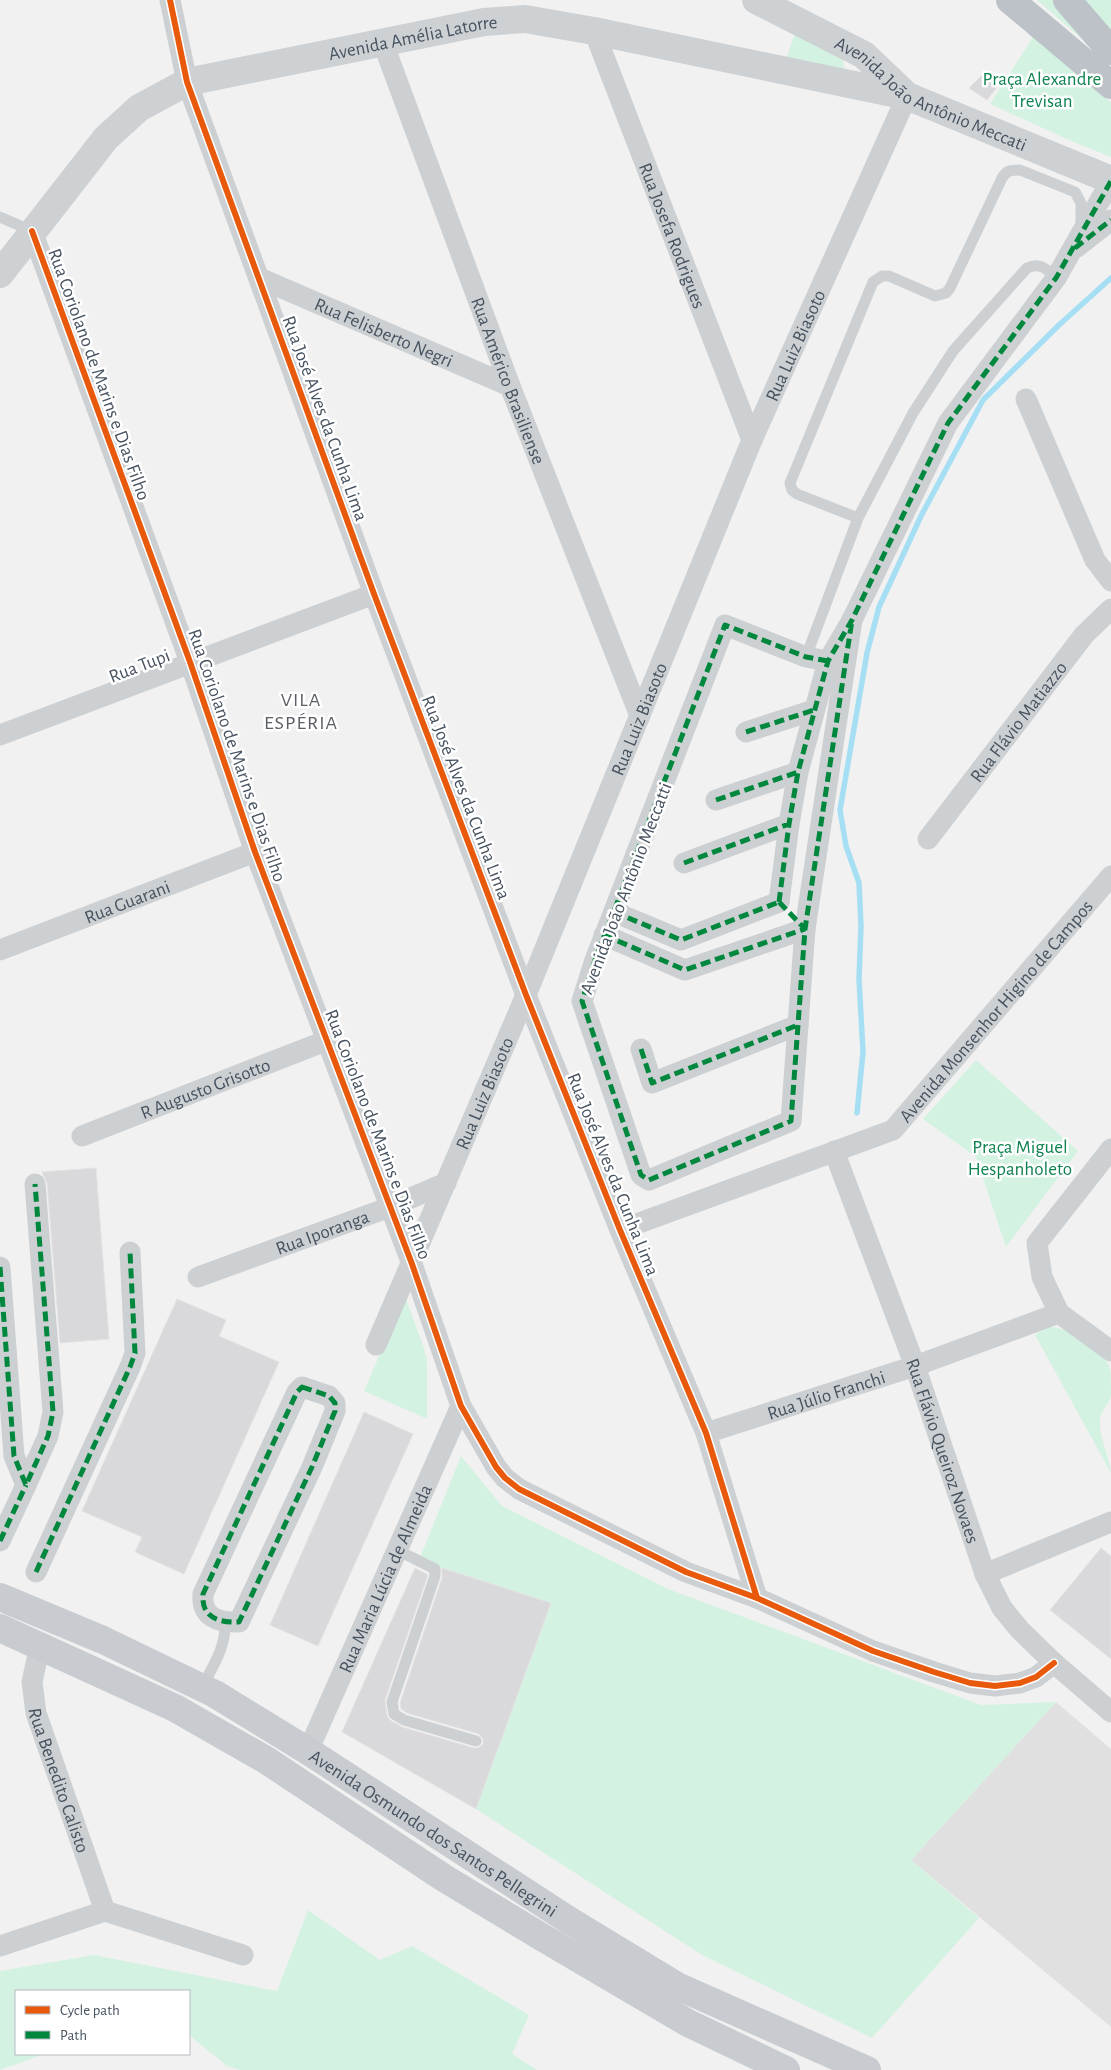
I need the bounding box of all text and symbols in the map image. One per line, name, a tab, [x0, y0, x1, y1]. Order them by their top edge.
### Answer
street label: Avenida Amélia Latorre	[327, 13, 498, 64]
street label: Avenida João Antônio Meccati	[832, 34, 1029, 155]
park label: Praça Alexandre Trevisan	[983, 70, 1101, 111]
street label: Rua Josefa Rodrigues	[635, 160, 708, 311]
street label: Rua Coriolano de Marins e Dias Filho	[44, 246, 153, 503]
street label: Rua Luiz Biasoto	[763, 287, 829, 404]
street label: Rua Felisberto Negri	[311, 295, 455, 371]
street label: Rua Américo Brasiliense	[467, 295, 548, 467]
street label: Rua José Alves da Cunha Lima	[279, 313, 371, 524]
street label: Rua Coriolano de Marins e Dias Filho	[184, 626, 289, 884]
street label: Rua Tupi	[106, 646, 173, 687]
street label: Rua Flávio Matiazzo	[967, 659, 1071, 786]
street label: Rua Luiz Biasoto	[608, 660, 671, 779]
district label: VILA ESPÉRIA	[264, 690, 338, 733]
street label: Rua José Alves da Cunha Lima	[418, 693, 513, 902]
street label: Avenida João Antônio Meccatti	[577, 780, 676, 997]
street label: Rua Guarani	[82, 878, 173, 928]
street label: Avenida Monsenhor Higino de Campos	[896, 897, 1097, 1126]
street label: Rua Coriolano de Marins e Dias Filho	[321, 1007, 434, 1262]
street label: Rua Luiz Biasoto	[453, 1035, 518, 1153]
street label: R Augusto Grisotto	[138, 1056, 273, 1123]
street label: Rua José Alves da Cunha Lima	[563, 1070, 662, 1279]
park label: Praça Miguel Hespanholeto	[968, 1138, 1072, 1179]
street label: Rua Iporanga	[273, 1207, 372, 1259]
street label: Rua Flávio Queiroz Novaes	[902, 1356, 982, 1546]
street label: Rua Júlio Franchi	[765, 1368, 888, 1424]
street label: Rua Maria Lúcia de Almeida	[336, 1482, 436, 1676]
street label: Rua Benedito Calisto	[24, 1707, 92, 1855]
street label: Avenida Osmundo dos Santos Pellegrini	[306, 1747, 560, 1921]
legend	[15, 1990, 190, 2055]
text: Cycle path	[60, 2003, 120, 2018]
text: Path	[60, 2028, 87, 2043]

